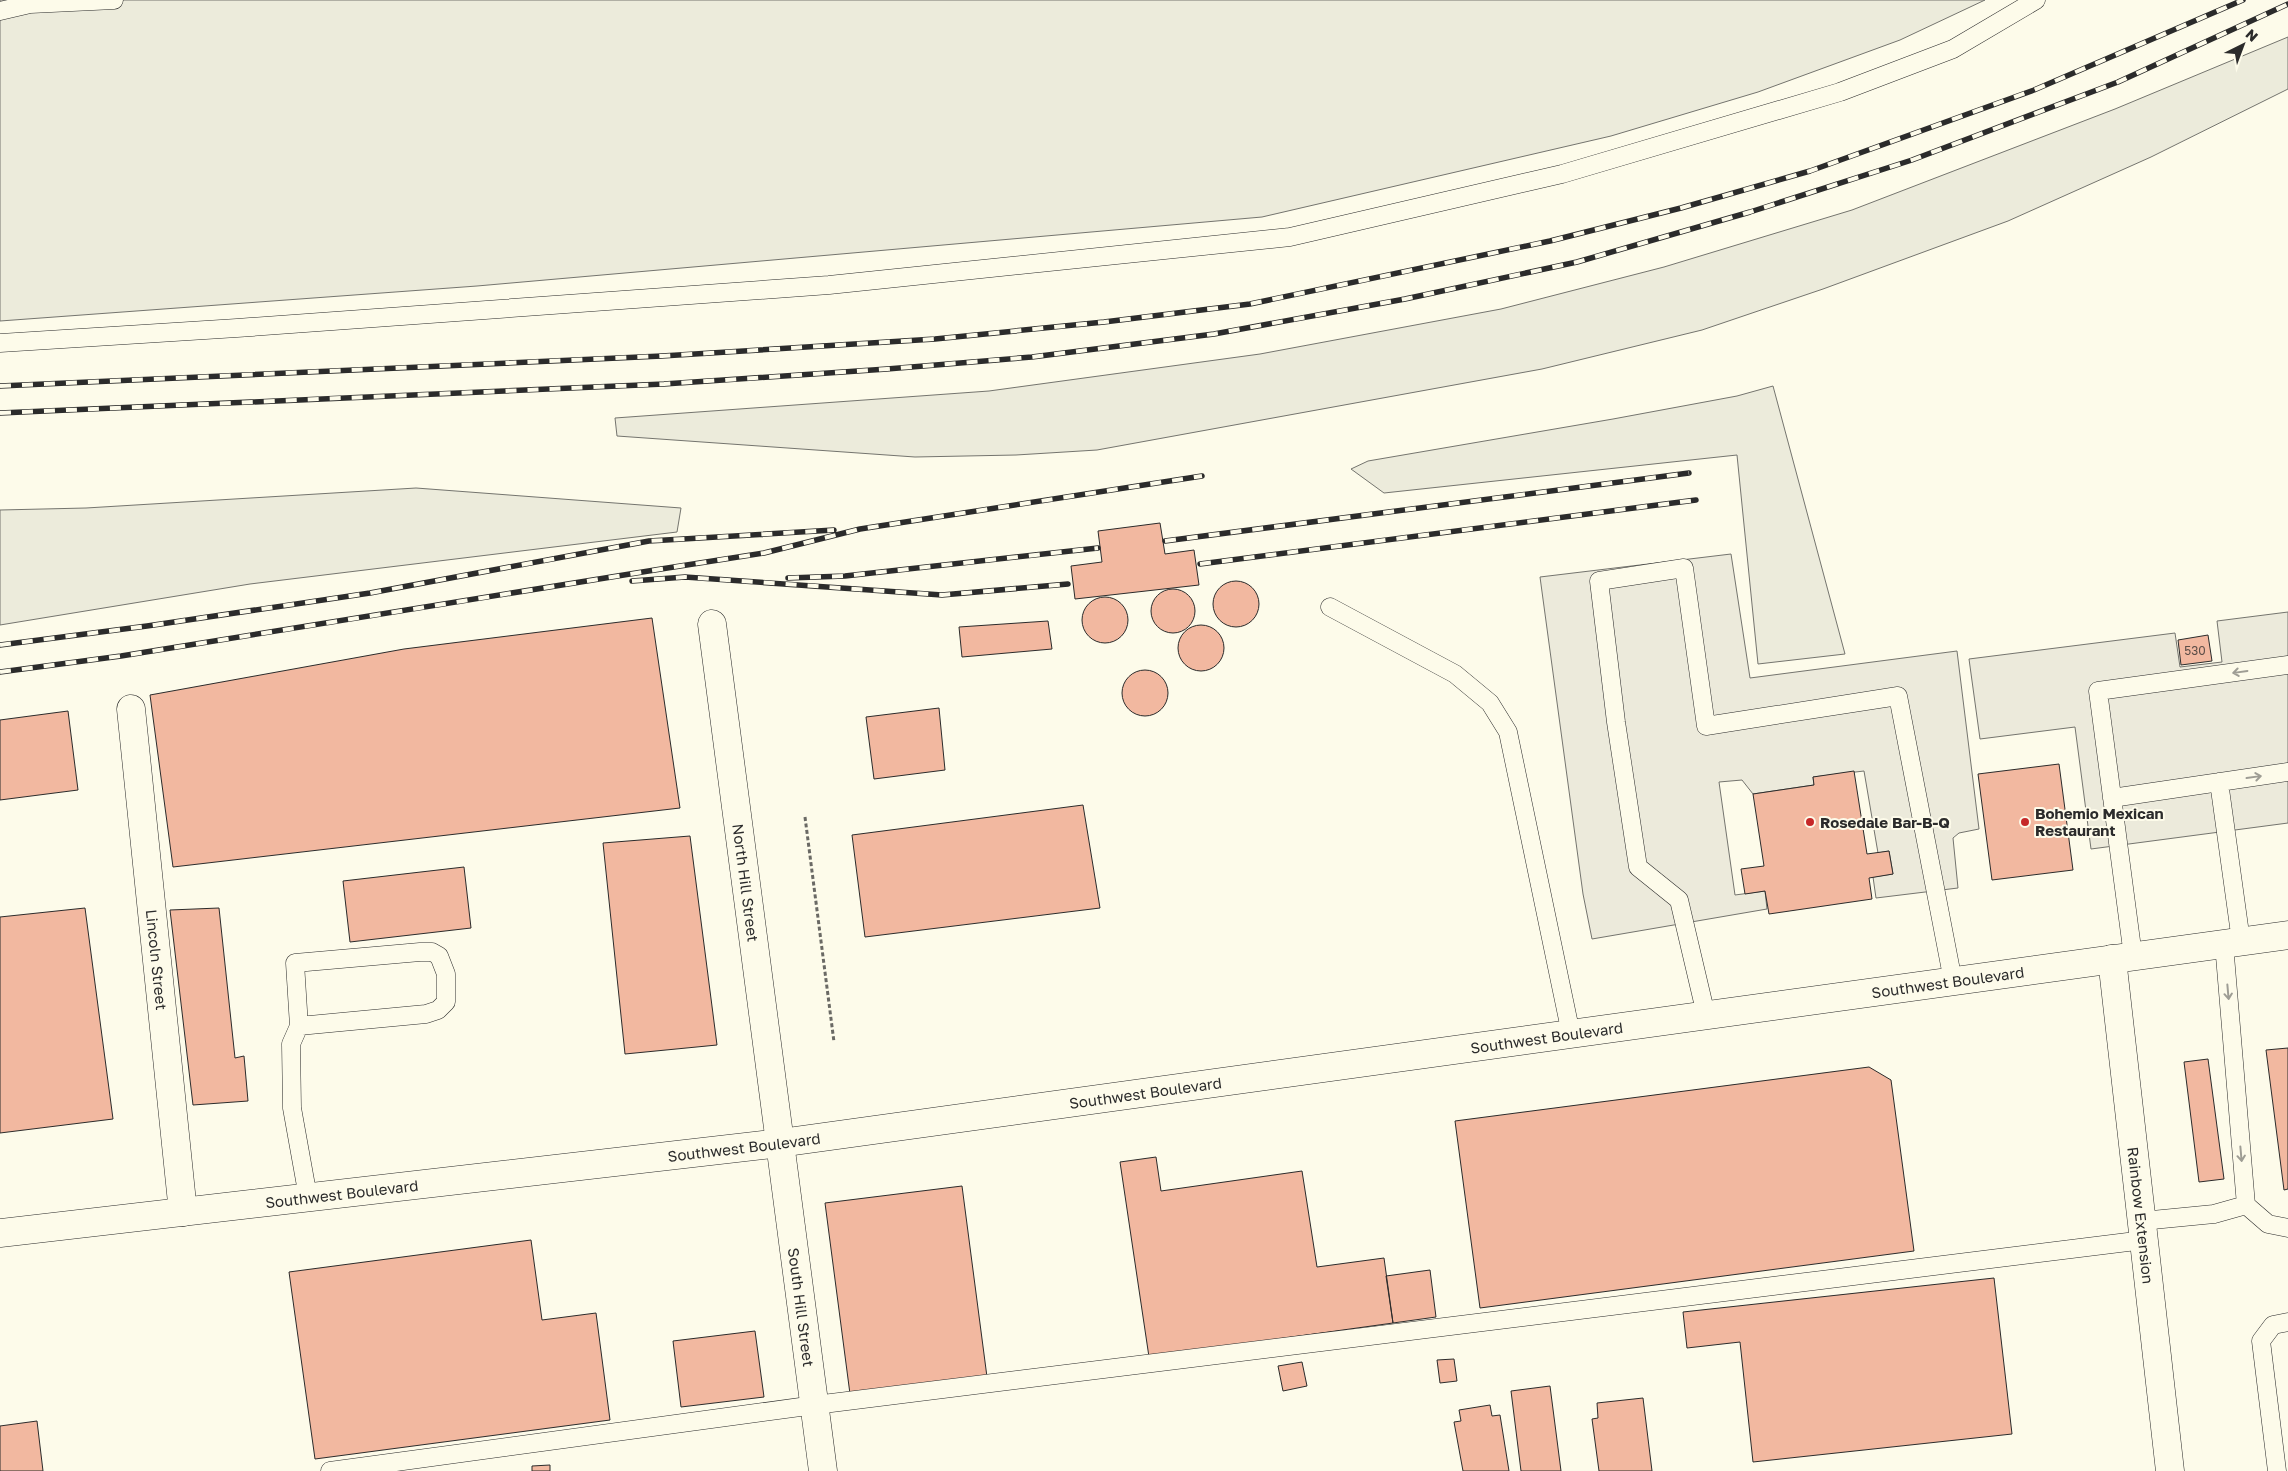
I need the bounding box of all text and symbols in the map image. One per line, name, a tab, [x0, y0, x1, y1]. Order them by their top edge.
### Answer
north arrow	[2218, 20, 2268, 70]
text: N	[2242, 25, 2262, 45]
house number: 530	[2184, 643, 2206, 658]
one-way arrow	[2232, 667, 2248, 677]
one-way arrow	[2245, 772, 2261, 782]
place label: Bohemio Mexican Restaurant	[2035, 804, 2164, 839]
place label: Rosedale Bar-B-Q	[1820, 813, 1950, 831]
marker: Rosedale Bar-B-Q	[1804, 816, 1816, 828]
marker: Bohemio Mexican Restaurant	[2019, 816, 2031, 828]
street label: North Hill Street	[729, 823, 763, 943]
street label: Lincoln Street	[143, 908, 171, 1011]
street label: Southwest Boulevard	[1870, 963, 2025, 1001]
one-way arrow	[2223, 984, 2232, 1000]
street label: Southwest Boulevard	[1469, 1018, 1624, 1057]
street label: Southwest Boulevard	[1068, 1073, 1223, 1112]
street label: Southwest Boulevard	[667, 1129, 822, 1165]
street label: Rainbow Extension	[2124, 1146, 2158, 1285]
one-way arrow	[2236, 1146, 2246, 1162]
street label: Southwest Boulevard	[264, 1176, 419, 1211]
street label: South Hill Street	[785, 1246, 818, 1368]

